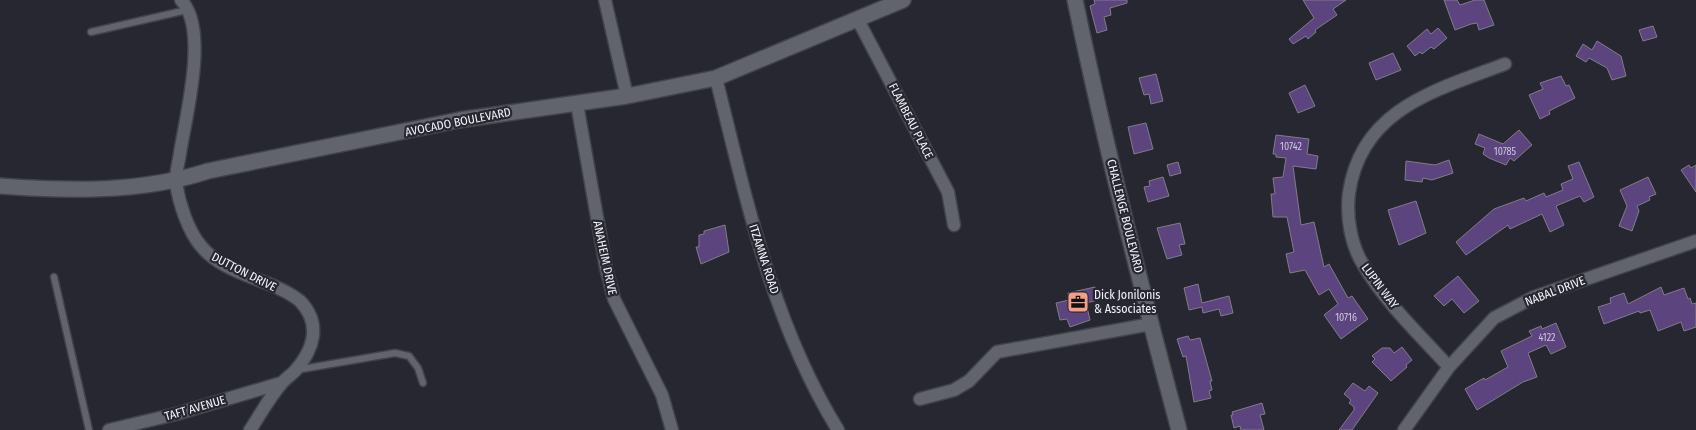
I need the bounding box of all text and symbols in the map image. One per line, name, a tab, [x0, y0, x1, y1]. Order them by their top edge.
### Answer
street label: FLAMBEAU PLACE	[886, 81, 936, 162]
street label: AVOCADO BOULEVARD	[404, 105, 512, 139]
house number: 10742	[1280, 141, 1302, 153]
house number: 10785	[1494, 146, 1517, 158]
street label: CHALLENGE BOULEVARD	[1104, 158, 1146, 274]
street label: ANAHEIM DRIVE	[590, 220, 620, 297]
street label: ITZAMNA ROAD	[746, 222, 782, 296]
street label: DUTTON DRIVE	[209, 250, 279, 294]
street label: LUPIN WAY	[1359, 261, 1401, 311]
street label: NABAL DRIVE	[1523, 273, 1587, 309]
place label: Dick Jonilonis & Associates	[1094, 288, 1160, 316]
office icon: Dick Jonilonis & Associates	[1066, 290, 1090, 314]
house number: 10716	[1335, 312, 1357, 324]
house number: 4122	[1538, 332, 1556, 344]
street label: TAFT AVENUE	[163, 393, 227, 423]

